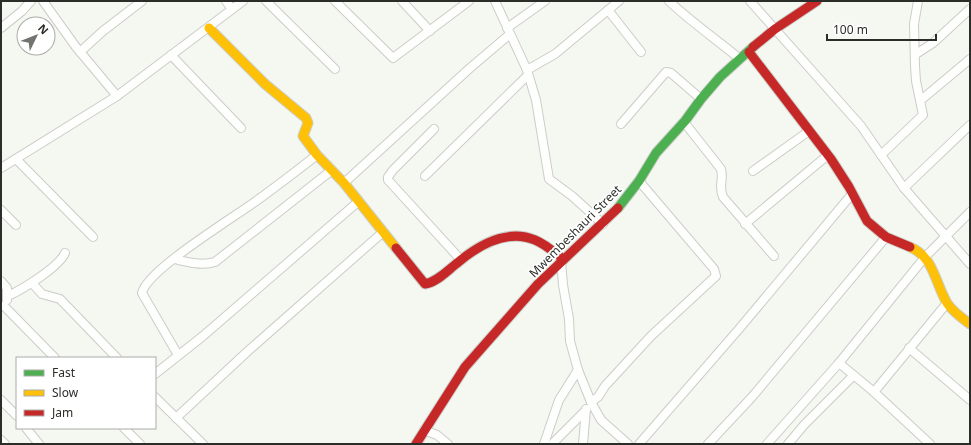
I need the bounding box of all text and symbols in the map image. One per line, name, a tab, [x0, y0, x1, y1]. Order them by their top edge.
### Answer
north arrow	[16, 16, 56, 56]
scale bar	[827, 16, 936, 42]
text: N	[35, 20, 52, 37]
text: 100 m	[833, 21, 868, 38]
street label: Mwembeshauri Street	[525, 181, 625, 281]
legend	[16, 357, 156, 429]
text: Fast	[52, 364, 76, 381]
text: Slow	[52, 384, 79, 401]
text: Jam	[51, 404, 73, 421]

